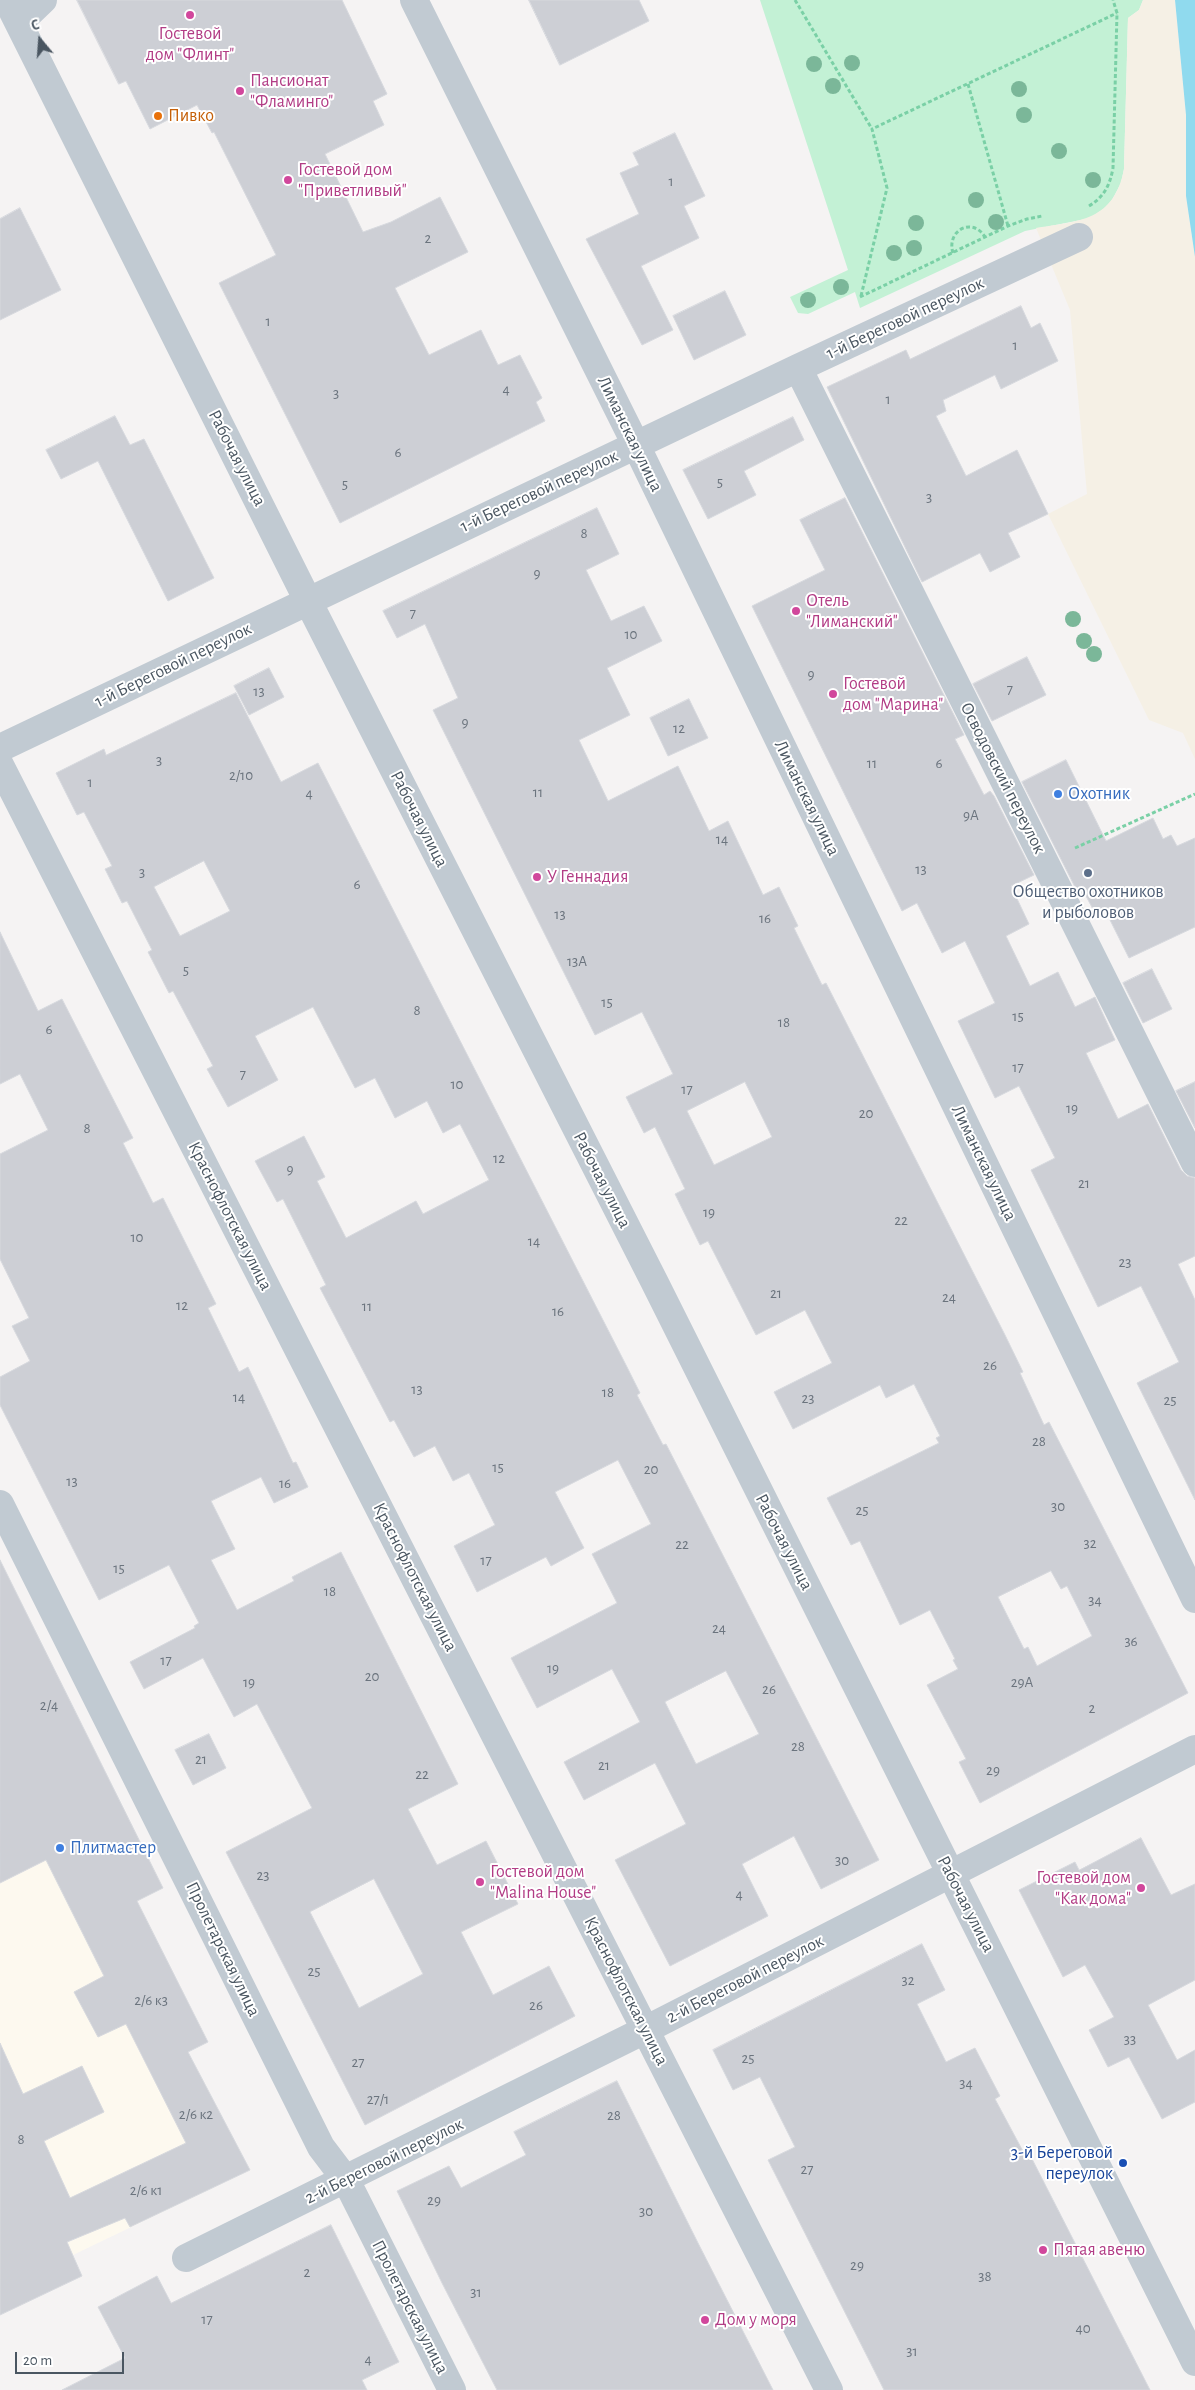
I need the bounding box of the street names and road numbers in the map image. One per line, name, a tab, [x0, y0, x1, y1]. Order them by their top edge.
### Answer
street label: 1-й Береговой переулок	[823, 272, 987, 364]
street label: Лиманская улица	[593, 373, 667, 495]
street label: Рабочая улица	[203, 406, 271, 510]
street label: 1-й Береговой переулок	[457, 445, 621, 537]
street label: 1-й Береговой переулок	[91, 618, 255, 712]
street label: Осводовский переулок	[955, 699, 1051, 857]
street label: Лиманская улица	[770, 737, 844, 859]
street label: Рабочая улица	[385, 767, 453, 871]
street label: Лиманская улица	[947, 1102, 1021, 1224]
street label: Рабочая улица	[568, 1128, 636, 1232]
street label: Краснофлотская улица	[183, 1138, 277, 1294]
street label: Рабочая улица	[750, 1490, 818, 1594]
street label: Краснофлотская улица	[368, 1499, 462, 1655]
street label: Рабочая улица	[932, 1852, 1000, 1956]
street label: Пролетарская улица	[181, 1878, 265, 2020]
street label: Краснофлотская улица	[579, 1913, 673, 2069]
street label: 2-й Береговой переулок	[663, 1930, 827, 2028]
street label: 2-й Береговой переулок	[301, 2113, 467, 2209]
street label: Пролетарская улица	[367, 2236, 453, 2378]

